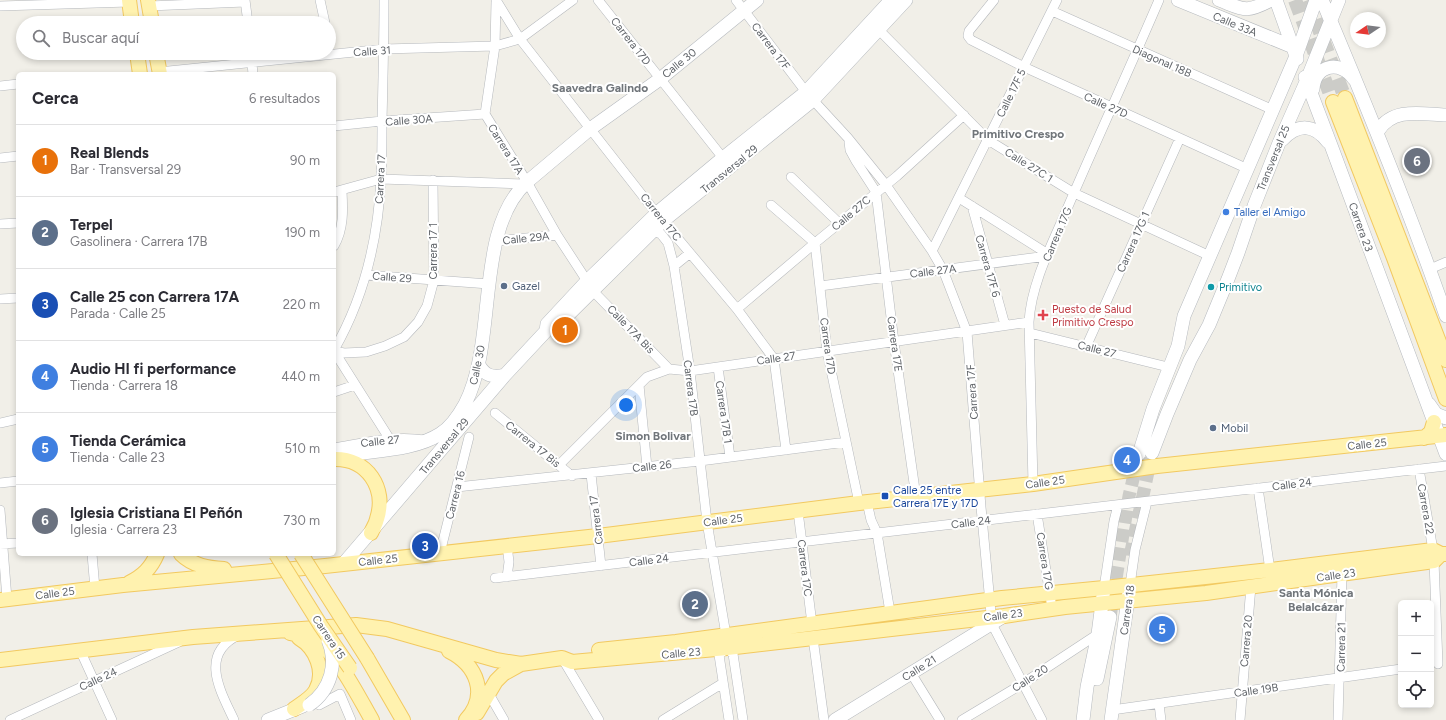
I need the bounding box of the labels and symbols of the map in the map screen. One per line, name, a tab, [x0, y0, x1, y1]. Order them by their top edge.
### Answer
street label: Calle 33A	[1211, 10, 1259, 39]
north arrow	[1350, 12, 1386, 48]
street label: Carrera 17D	[608, 15, 654, 68]
street label: Carrera 17F	[749, 20, 792, 72]
street label: Diagonal 18B	[1130, 43, 1194, 80]
street label: Calle 31	[353, 44, 391, 59]
street label: Calle 30	[660, 46, 699, 81]
street label: Calle 17F 5	[994, 67, 1029, 120]
district label: Saavedra Galindo	[552, 81, 648, 95]
street label: Calle 27D	[1082, 90, 1130, 121]
street label: Calle 30A	[385, 112, 434, 129]
street label: Carrera 17A	[485, 122, 526, 177]
street label: Transversal 25	[1254, 123, 1293, 193]
district label: Primitivo Crespo	[972, 127, 1064, 141]
street label: Transversal 29	[698, 142, 760, 196]
street label: Calle 27C 1	[1002, 146, 1055, 185]
pin: 6	[1404, 146, 1430, 176]
street label: Carrera 17	[373, 154, 388, 204]
street label: Carrera 17C	[637, 191, 684, 244]
street label: Calle 27C	[829, 193, 874, 233]
street label: Carrera 23	[1346, 201, 1375, 253]
street label: Carrera 17G	[1040, 205, 1075, 263]
place label: Taller el Amigo	[1234, 206, 1306, 219]
marker: Taller el Amigo	[1221, 207, 1231, 217]
street label: Carrera 17G 1	[1114, 210, 1153, 275]
street label: Carrera 17 1	[427, 223, 440, 279]
street label: Calle 29A	[502, 230, 551, 247]
street label: Carrera 17F 6	[972, 233, 1003, 299]
street label: Calle 27A	[909, 262, 958, 281]
street label: Calle 29	[372, 270, 412, 285]
place label: Gazel	[512, 280, 540, 293]
marker: Gazel	[499, 281, 509, 291]
place label: Primitivo	[1219, 281, 1262, 294]
marker: Primitivo	[1206, 282, 1216, 292]
street label: Calle 17A Bis	[604, 302, 657, 356]
place label: Puesto de Salud Primitivo Crespo	[1052, 303, 1134, 329]
marker: Puesto de Salud Primitivo Crespo	[1037, 309, 1049, 321]
pin: 1	[552, 315, 578, 345]
street label: Carrera 17E	[884, 315, 905, 373]
street label: Carrera 17D	[817, 317, 838, 376]
street label: Calle 27	[1076, 338, 1118, 361]
street label: Calle 30	[467, 344, 488, 386]
street label: Calle 27	[756, 349, 796, 368]
street label: Carrera 17B	[681, 359, 700, 417]
street label: Carrera 17F	[964, 364, 981, 420]
street label: Carrera 17B 1	[713, 380, 734, 444]
your location	[616, 395, 636, 415]
street label: Transversal 29	[417, 415, 472, 477]
street label: Carrera 17 Bis	[503, 418, 563, 470]
place label: Mobil	[1221, 422, 1248, 435]
marker: Mobil	[1208, 423, 1218, 433]
district label: Simon Bolivar	[615, 429, 691, 443]
street label: Calle 27	[360, 433, 400, 450]
street label: Calle 25	[1347, 436, 1387, 453]
pin: 4	[1114, 445, 1140, 475]
street label: Calle 26	[632, 458, 672, 475]
street label: Carrera 16	[443, 469, 468, 521]
street label: Calle 25	[1025, 473, 1066, 492]
street label: Calle 24	[1271, 476, 1313, 493]
street label: Carrera 22	[1415, 483, 1436, 535]
place label: Calle 25 entre Carrera 17E y 17D	[893, 484, 979, 510]
marker: Calle 25 entre Carrera 17E y 17D	[880, 491, 890, 501]
street label: Carrera 17	[587, 495, 606, 545]
street label: Calle 25	[703, 512, 743, 529]
street label: Calle 24	[950, 514, 992, 531]
pin: 3	[412, 531, 438, 561]
street label: Carrera 17G	[1034, 531, 1055, 591]
street label: Carrera 17C	[795, 539, 814, 597]
street label: Calle 25	[358, 552, 398, 569]
street label: Calle 24	[628, 552, 670, 569]
street label: Calle 23	[1316, 566, 1356, 585]
street label: Carrera 18	[1118, 584, 1137, 636]
street label: Calle 25	[35, 585, 75, 602]
district label: Santa Mónica Belalcázar	[1279, 586, 1353, 614]
pin: 2	[682, 589, 708, 619]
street label: Calle 23	[983, 607, 1023, 624]
street label: Carrera 15	[309, 613, 348, 662]
pin: 5	[1149, 614, 1175, 644]
street label: Carrera 20	[1238, 614, 1255, 668]
street label: Carrera 21	[1335, 622, 1348, 672]
street label: Calle 23	[661, 645, 701, 662]
street label: Calle 21	[900, 653, 939, 684]
street label: Calle 20	[1010, 662, 1051, 695]
street label: Calle 24	[77, 665, 119, 694]
street label: Calle 19B	[1233, 681, 1279, 700]

